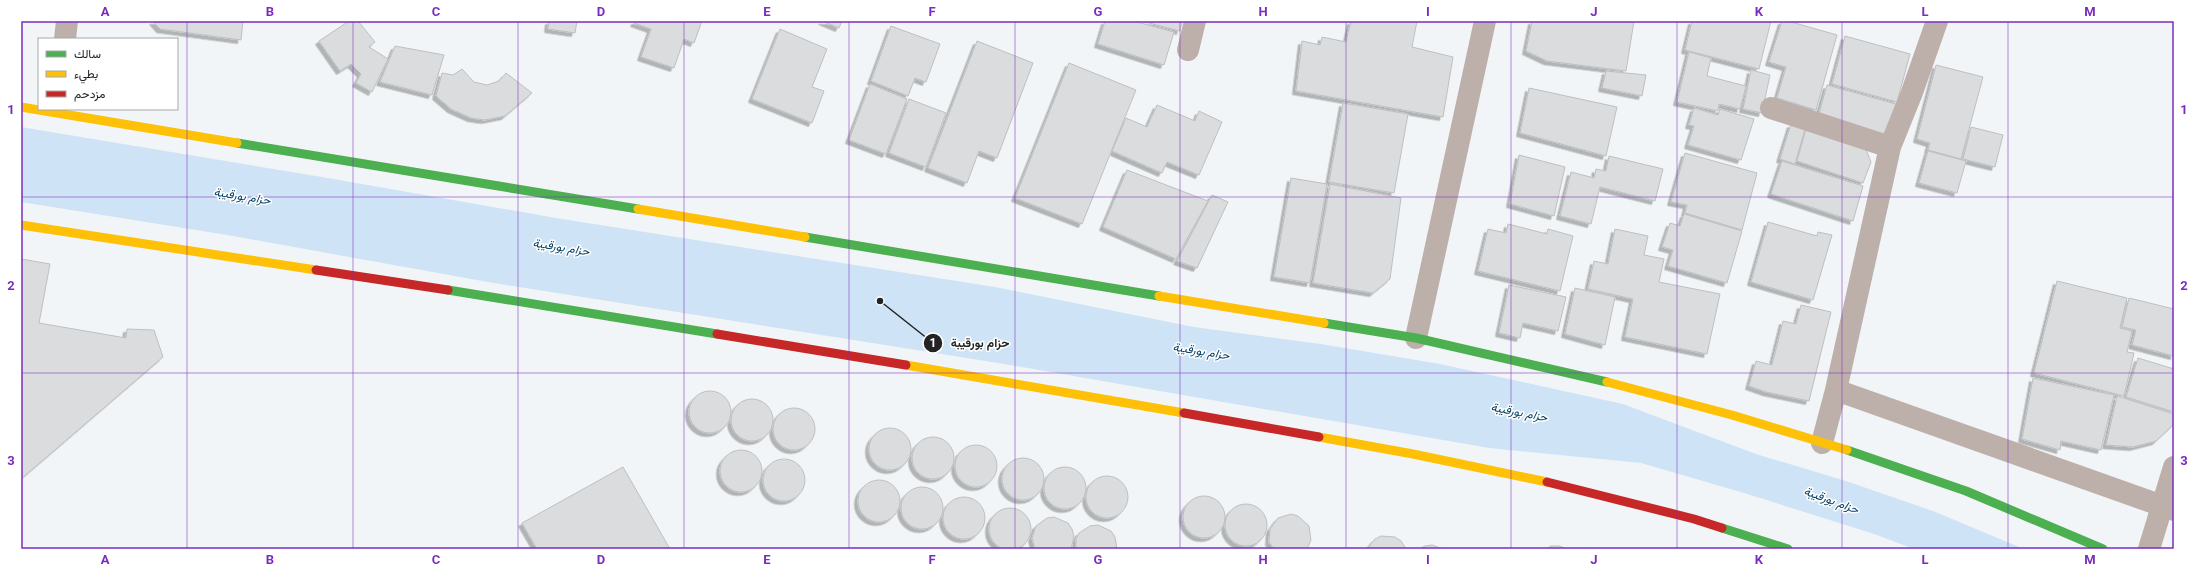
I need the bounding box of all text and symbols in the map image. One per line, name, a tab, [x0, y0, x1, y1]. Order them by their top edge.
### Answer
text: A	[101, 3, 110, 23]
text: B	[266, 3, 274, 23]
text: C	[432, 3, 441, 23]
text: D	[597, 3, 605, 23]
text: E	[763, 3, 771, 23]
text: F	[928, 3, 936, 23]
text: G	[1094, 3, 1103, 23]
text: H	[1258, 3, 1268, 23]
text: I	[1426, 3, 1430, 23]
text: J	[1590, 3, 1598, 23]
text: K	[1755, 3, 1764, 23]
text: L	[1921, 3, 1929, 23]
text: M	[2084, 3, 2096, 23]
legend	[38, 38, 178, 110]
text: سالك	[74, 46, 101, 64]
text: بطيء	[74, 66, 98, 84]
text: مزدحم	[74, 86, 105, 104]
text: 1	[7, 101, 15, 121]
text: 1	[2180, 101, 2188, 121]
water label: حزام بورقيبة	[212, 184, 273, 211]
water label: حزام بورقيبة	[531, 235, 592, 262]
text: 2	[7, 277, 15, 297]
text: 2	[2180, 277, 2188, 297]
callout: حزام بورقيبة	[923, 331, 1017, 355]
text: 1	[930, 335, 936, 353]
text: حزام بورقيبة	[951, 335, 1009, 353]
water label: حزام بورقيبة	[1171, 339, 1232, 366]
water label: حزام بورقيبة	[1489, 399, 1550, 427]
text: 3	[7, 452, 15, 472]
text: 3	[2180, 452, 2188, 472]
water label: حزام بورقيبة	[1801, 483, 1862, 520]
text: A	[101, 551, 110, 570]
text: B	[266, 551, 274, 570]
text: C	[432, 551, 441, 570]
text: D	[597, 551, 605, 570]
text: E	[763, 551, 771, 570]
text: F	[928, 551, 936, 570]
text: G	[1094, 551, 1103, 570]
text: H	[1258, 551, 1268, 570]
text: I	[1426, 551, 1430, 570]
text: J	[1590, 551, 1598, 570]
text: K	[1755, 551, 1764, 570]
text: L	[1921, 551, 1929, 570]
text: M	[2084, 551, 2096, 570]

